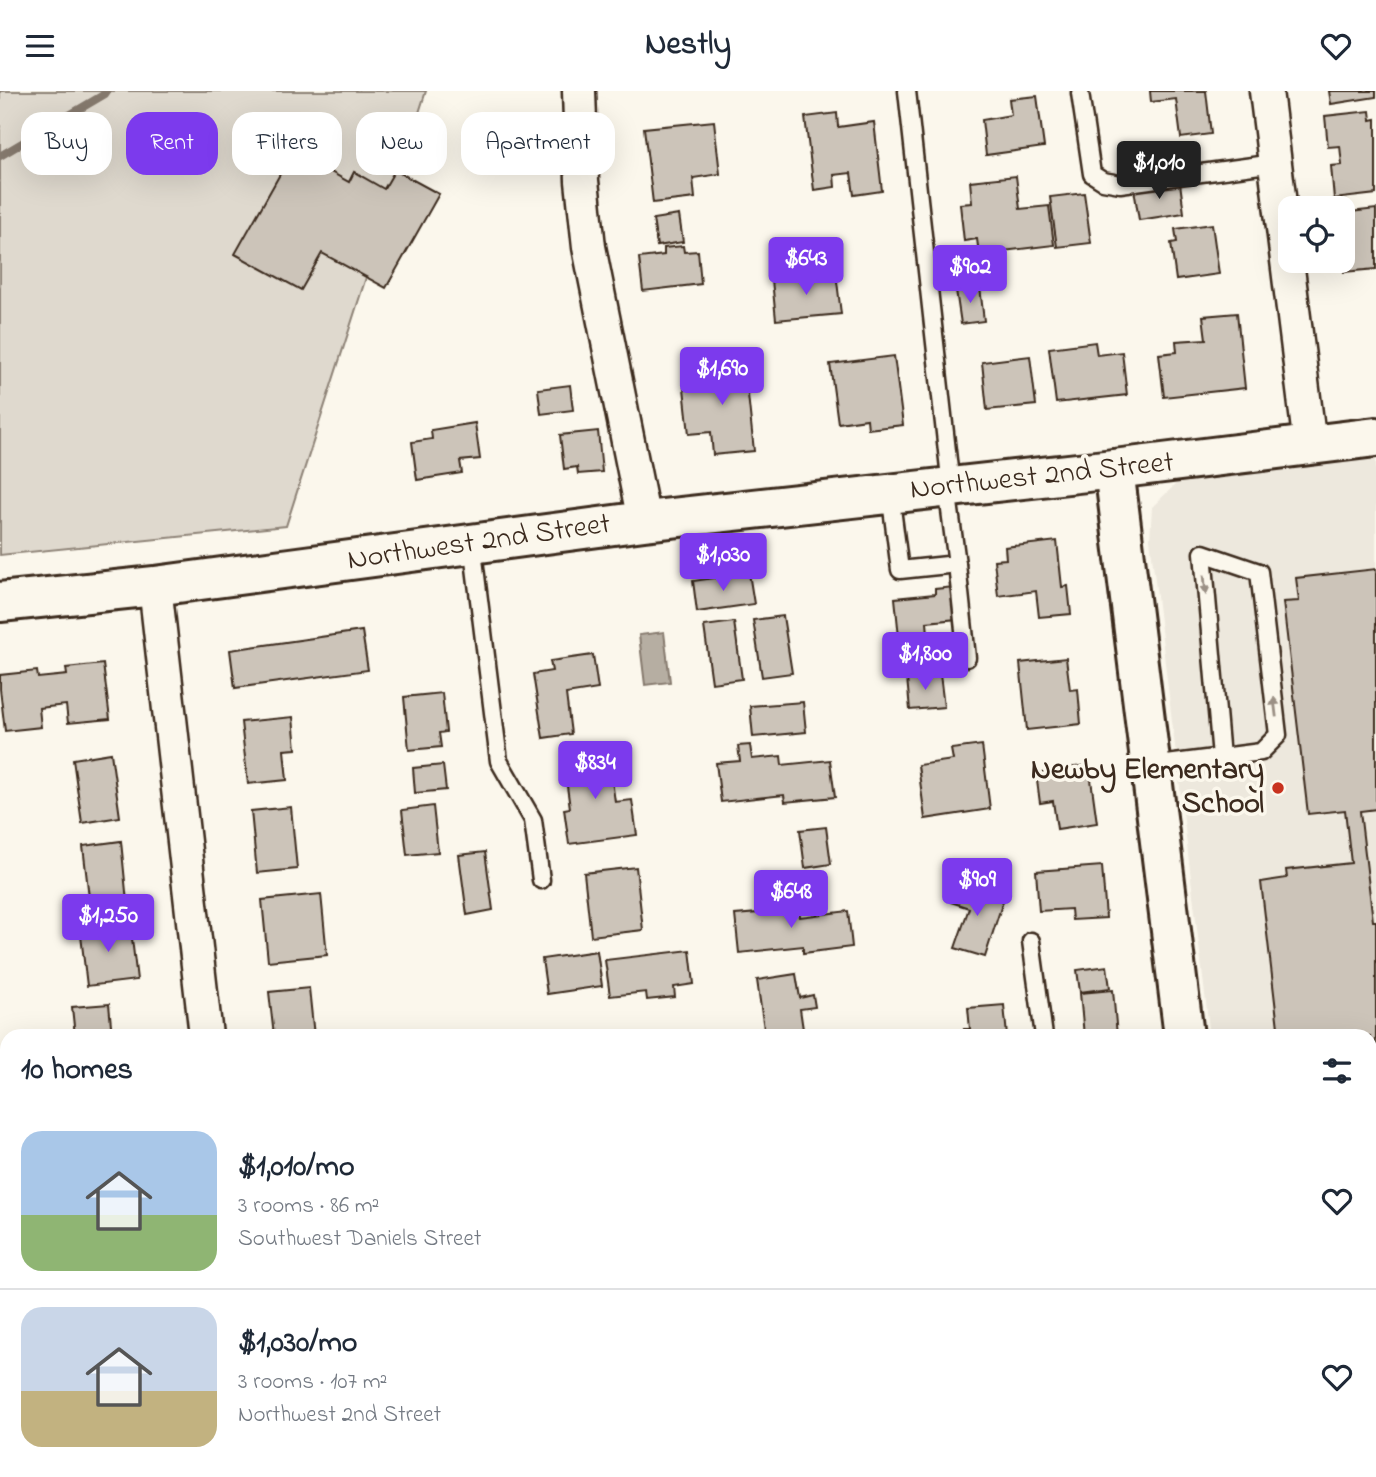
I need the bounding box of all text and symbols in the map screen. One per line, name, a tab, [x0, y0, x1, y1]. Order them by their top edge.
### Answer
text: Nestly	[645, 22, 731, 69]
icon: menu	[21, 27, 59, 65]
icon: heart	[1317, 27, 1355, 65]
chip: Buy	[21, 112, 112, 175]
chip: Rent	[126, 112, 218, 175]
chip: Filters	[232, 112, 342, 175]
chip: New	[356, 112, 447, 175]
chip: Apartment	[461, 112, 615, 175]
pin: $1,010	[1102, 141, 1216, 201]
text: $1,010	[1133, 147, 1185, 180]
map controls	[1278, 196, 1355, 273]
button: locate	[1278, 196, 1355, 273]
pin: $643	[765, 237, 847, 297]
text: $643	[784, 243, 828, 276]
pin: $902	[929, 245, 1011, 305]
text: $902	[949, 251, 991, 284]
pin: $1,690	[665, 347, 779, 407]
text: $1,690	[696, 353, 748, 386]
street label: Northwest 2nd Street	[908, 441, 1176, 513]
street label: Northwest 2nd Street	[345, 503, 613, 583]
pin: $1,030	[666, 533, 780, 593]
text: $1,030	[696, 539, 750, 572]
one-way arrow	[1200, 574, 1211, 596]
pin: $1,800	[868, 633, 982, 692]
text: $1,800	[898, 638, 952, 671]
one-way arrow	[1269, 696, 1280, 718]
pin: $834	[554, 741, 636, 801]
text: $834	[574, 747, 616, 780]
place label: Newby Elementary School	[1031, 749, 1264, 827]
marker: Newby Elementary School	[1270, 780, 1286, 796]
pin: $909	[936, 859, 1018, 918]
text: $909	[958, 864, 996, 897]
pin: $648	[750, 871, 832, 930]
text: $648	[770, 876, 812, 909]
pin: $1,250	[51, 895, 165, 954]
text: $1,250	[78, 900, 138, 933]
text: 10 homes	[21, 1049, 133, 1093]
icon: filters	[1318, 1052, 1356, 1090]
text: $1,010/mo	[238, 1146, 355, 1190]
icon: home	[77, 1159, 161, 1243]
icon: heart	[1318, 1182, 1356, 1220]
text: 3 rooms · 86 m²	[238, 1190, 379, 1223]
text: Southwest Daniels Street	[238, 1223, 481, 1256]
text: $1,030/mo	[238, 1322, 357, 1366]
icon: home	[77, 1335, 161, 1419]
icon: heart	[1318, 1358, 1356, 1396]
text: 3 rooms · 107 m²	[238, 1366, 387, 1399]
text: Northwest 2nd Street	[238, 1399, 441, 1432]

